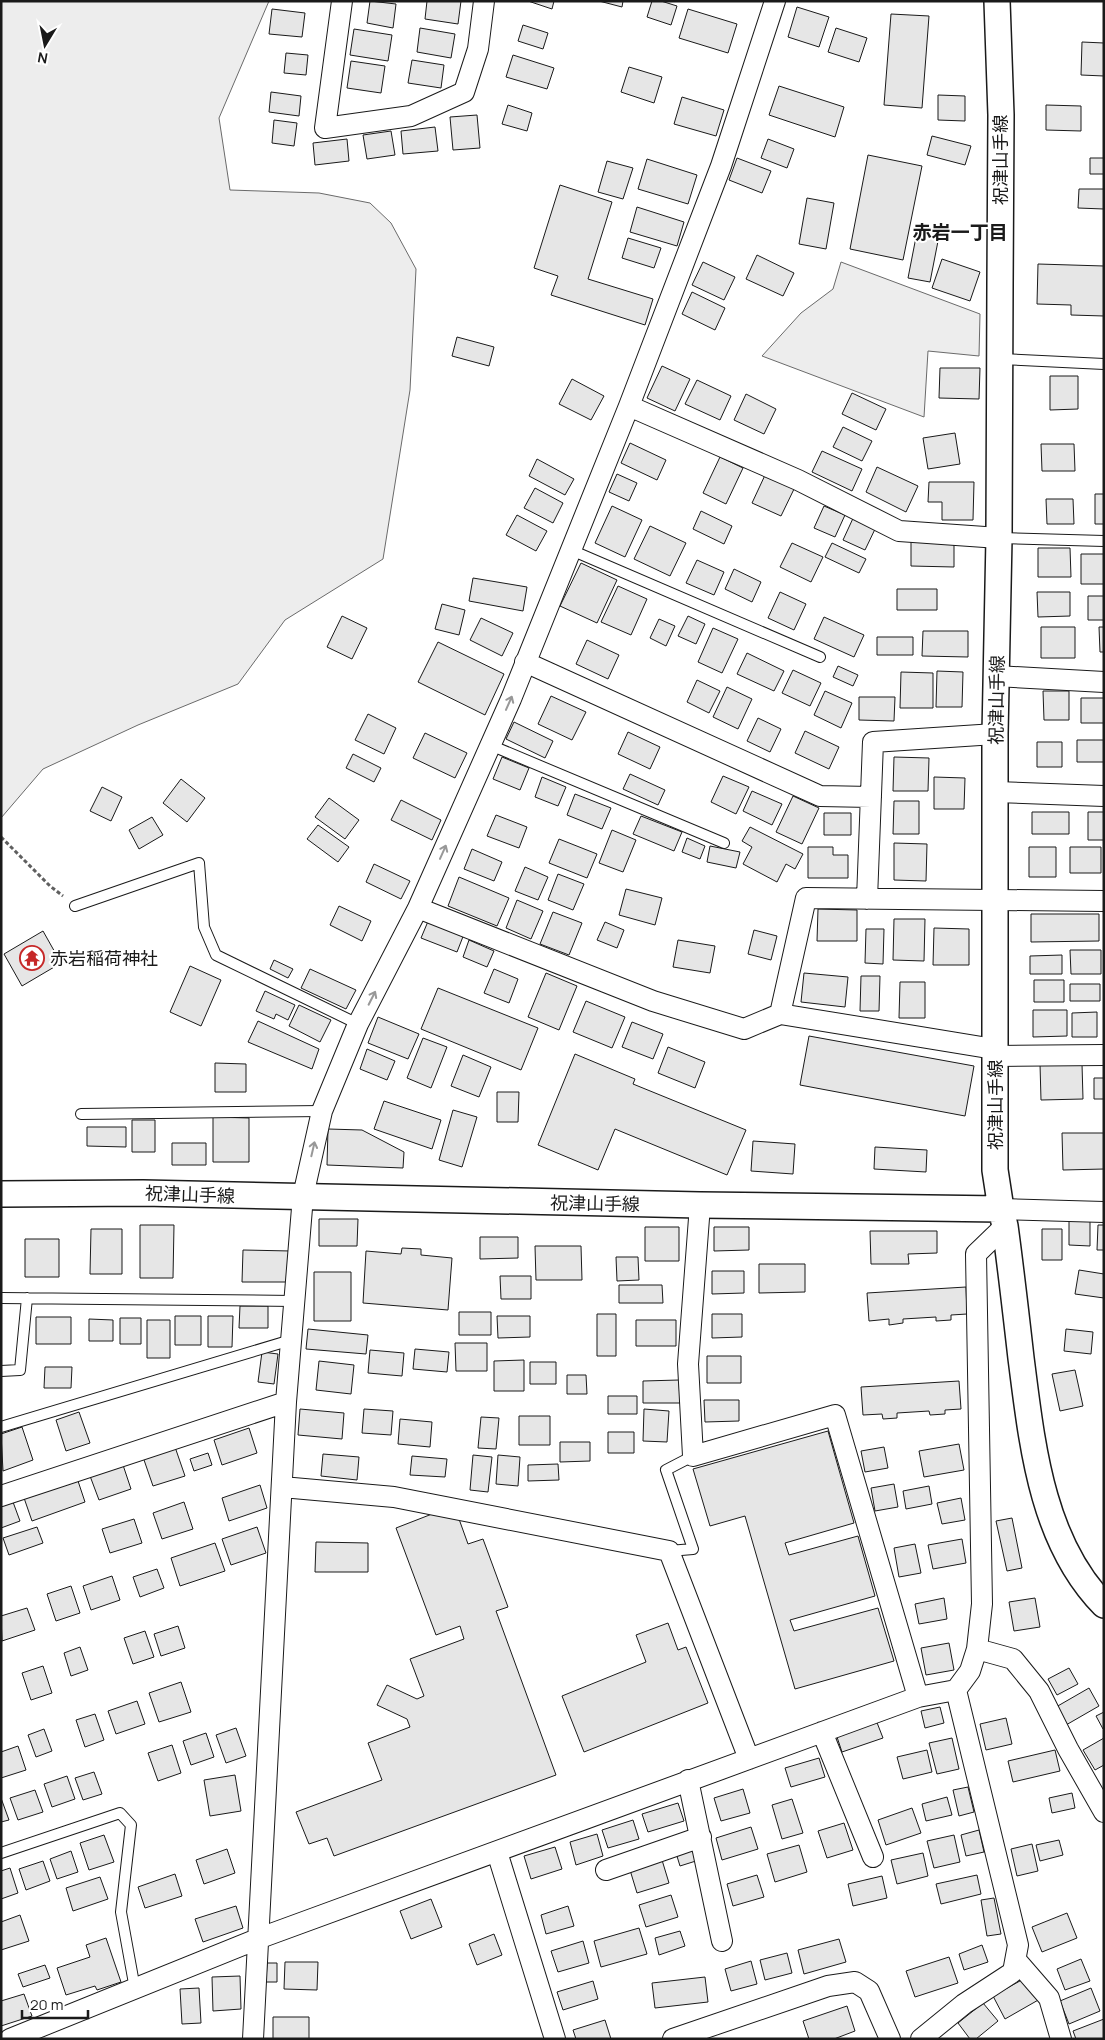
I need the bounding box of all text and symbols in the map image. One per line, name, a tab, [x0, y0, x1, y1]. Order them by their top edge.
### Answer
north arrow	[20, 20, 70, 70]
text: N	[36, 48, 49, 69]
street label: 祝津山手線	[988, 115, 1012, 205]
district label: 赤岩一丁目	[912, 219, 1008, 245]
street label: 祝津山手線	[983, 655, 1009, 745]
one-way arrow	[504, 696, 514, 711]
one-way arrow	[438, 845, 448, 860]
temple icon: 赤岩稲荷神社	[19, 945, 45, 971]
place label: 赤岩稲荷神社	[50, 946, 158, 970]
one-way arrow	[368, 991, 377, 1006]
street label: 祝津山手線	[983, 1060, 1007, 1150]
one-way arrow	[309, 1141, 318, 1157]
street label: 祝津山手線	[145, 1180, 235, 1208]
street label: 祝津山手線	[550, 1190, 640, 1216]
scale bar	[22, 1988, 89, 2020]
text: 20 m	[30, 1994, 63, 2015]

